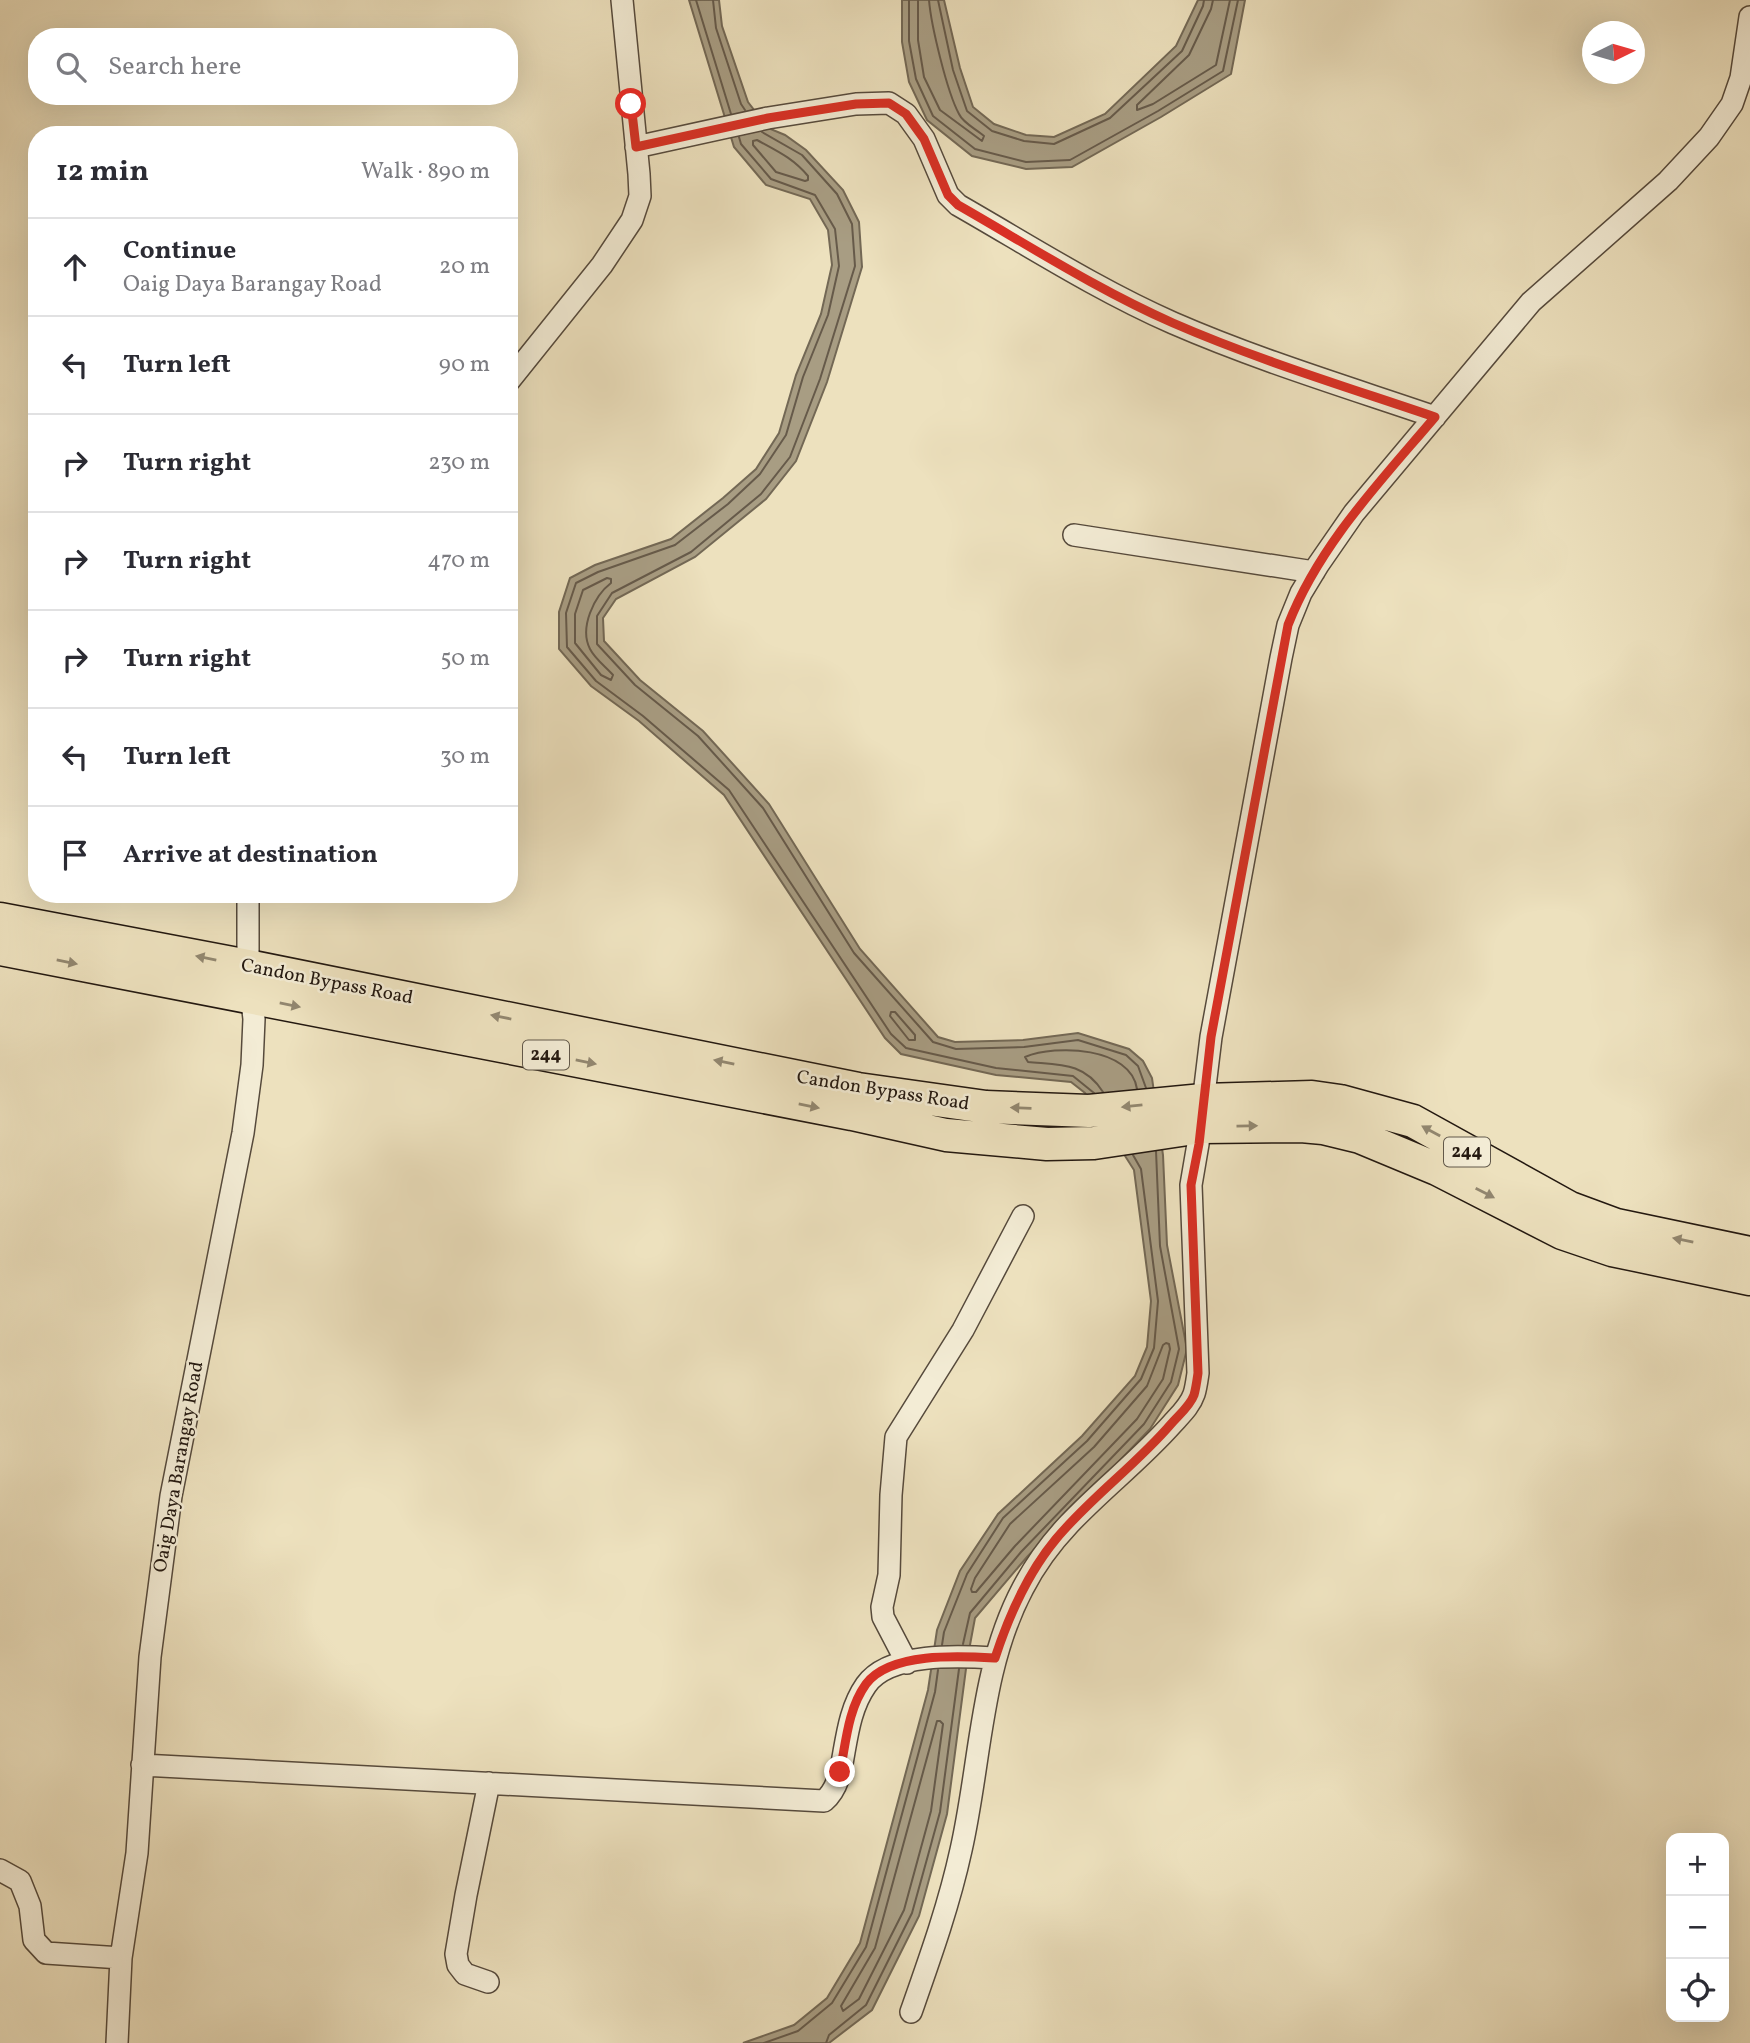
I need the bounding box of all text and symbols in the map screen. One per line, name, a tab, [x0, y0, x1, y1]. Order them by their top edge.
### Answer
north arrow	[1582, 21, 1645, 84]
search box	[28, 28, 518, 105]
icon: search	[52, 48, 90, 86]
text: Search here	[108, 49, 241, 85]
route start	[615, 88, 646, 119]
text: 12 min	[56, 151, 149, 193]
text: Walk · 890 m	[361, 156, 490, 188]
text: Continue	[123, 233, 236, 269]
icon: ahead	[56, 248, 94, 286]
text: 20 m	[439, 251, 490, 283]
text: Oaig Daya Barangay Road	[123, 269, 382, 301]
icon: left	[56, 346, 94, 384]
text: Turn left	[123, 347, 231, 383]
text: 90 m	[439, 349, 490, 381]
icon: right	[56, 444, 94, 482]
text: Turn right	[123, 445, 251, 481]
text: 230 m	[428, 447, 490, 479]
icon: right	[56, 542, 94, 580]
text: Turn right	[123, 543, 251, 579]
text: 470 m	[427, 545, 490, 577]
icon: right	[56, 640, 94, 678]
text: Turn right	[123, 641, 251, 677]
text: 50 m	[441, 643, 490, 675]
icon: left	[56, 738, 94, 776]
text: Turn left	[123, 739, 231, 775]
text: 30 m	[440, 741, 490, 773]
icon: arrive	[56, 836, 94, 874]
text: Arrive at destination	[123, 837, 378, 873]
one-way arrow	[195, 952, 217, 963]
street label: Candon Bypass Road	[239, 953, 415, 1011]
one-way arrow	[56, 956, 78, 967]
one-way arrow	[279, 1000, 301, 1011]
one-way arrow	[490, 1012, 512, 1023]
road number: 244	[523, 1040, 569, 1070]
one-way arrow	[575, 1057, 597, 1068]
one-way arrow	[713, 1057, 735, 1068]
street label: Candon Bypass Road	[795, 1065, 971, 1117]
one-way arrow	[798, 1100, 820, 1111]
one-way arrow	[1121, 1101, 1143, 1112]
one-way arrow	[1010, 1102, 1032, 1113]
one-way arrow	[1236, 1121, 1258, 1132]
one-way arrow	[1422, 1125, 1441, 1137]
road number: 244	[1444, 1138, 1490, 1167]
one-way arrow	[1475, 1188, 1495, 1199]
one-way arrow	[1672, 1234, 1694, 1245]
street label: Oaig Daya Barangay Road	[148, 1359, 210, 1575]
route end	[824, 1756, 855, 1787]
map controls	[1666, 1833, 1729, 2022]
button: +	[1666, 1833, 1729, 1896]
button: −	[1666, 1896, 1729, 1959]
button: locate	[1666, 1959, 1729, 2022]

